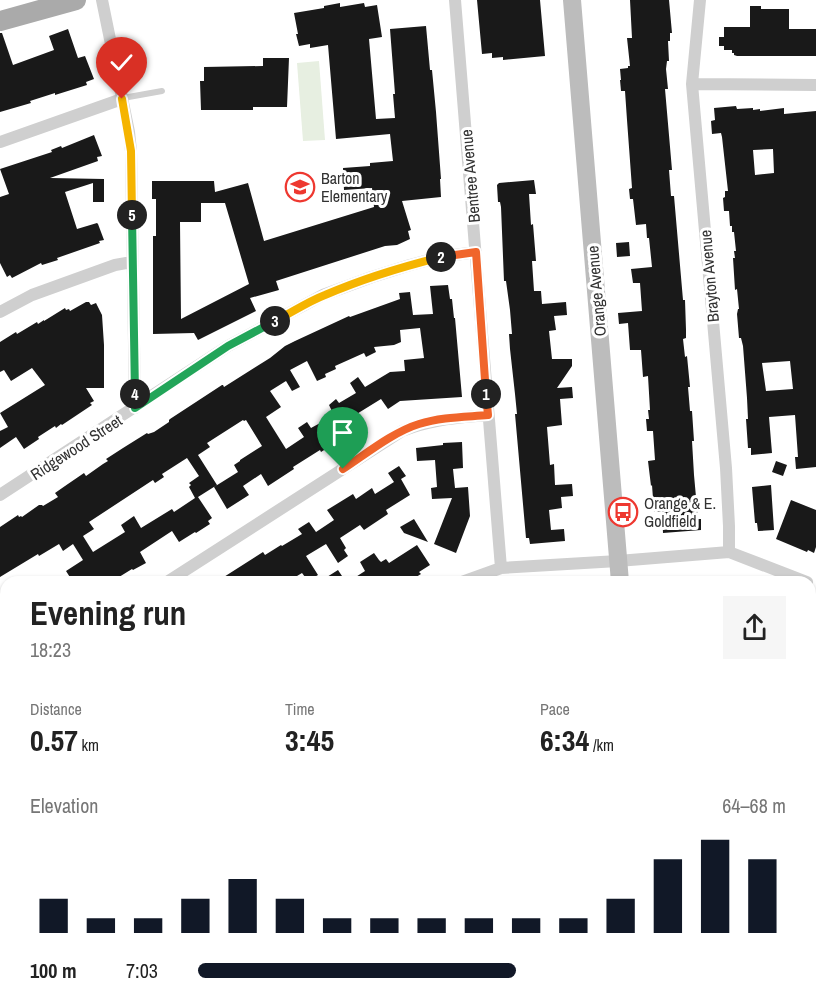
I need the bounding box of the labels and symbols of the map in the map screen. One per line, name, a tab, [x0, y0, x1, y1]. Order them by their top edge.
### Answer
pin	[96, 37, 147, 99]
street label: Bentree Avenue	[455, 129, 485, 223]
place label: Barton Elementary	[321, 167, 388, 207]
school or university icon: Barton Elementary	[284, 171, 316, 203]
pin: 5	[117, 200, 147, 230]
street label: Brayton Avenue	[694, 229, 724, 323]
pin: 2	[426, 242, 456, 272]
street label: Orange Avenue	[581, 245, 611, 337]
pin: 3	[260, 306, 290, 336]
pin: 4	[120, 379, 150, 409]
pin: 1	[471, 379, 501, 409]
pin	[317, 407, 368, 469]
street label: Ridgewood Street	[26, 409, 126, 485]
place label: Orange & E. Goldfield	[644, 492, 716, 532]
bus stop icon: Orange & E. Goldfield	[607, 496, 639, 528]

